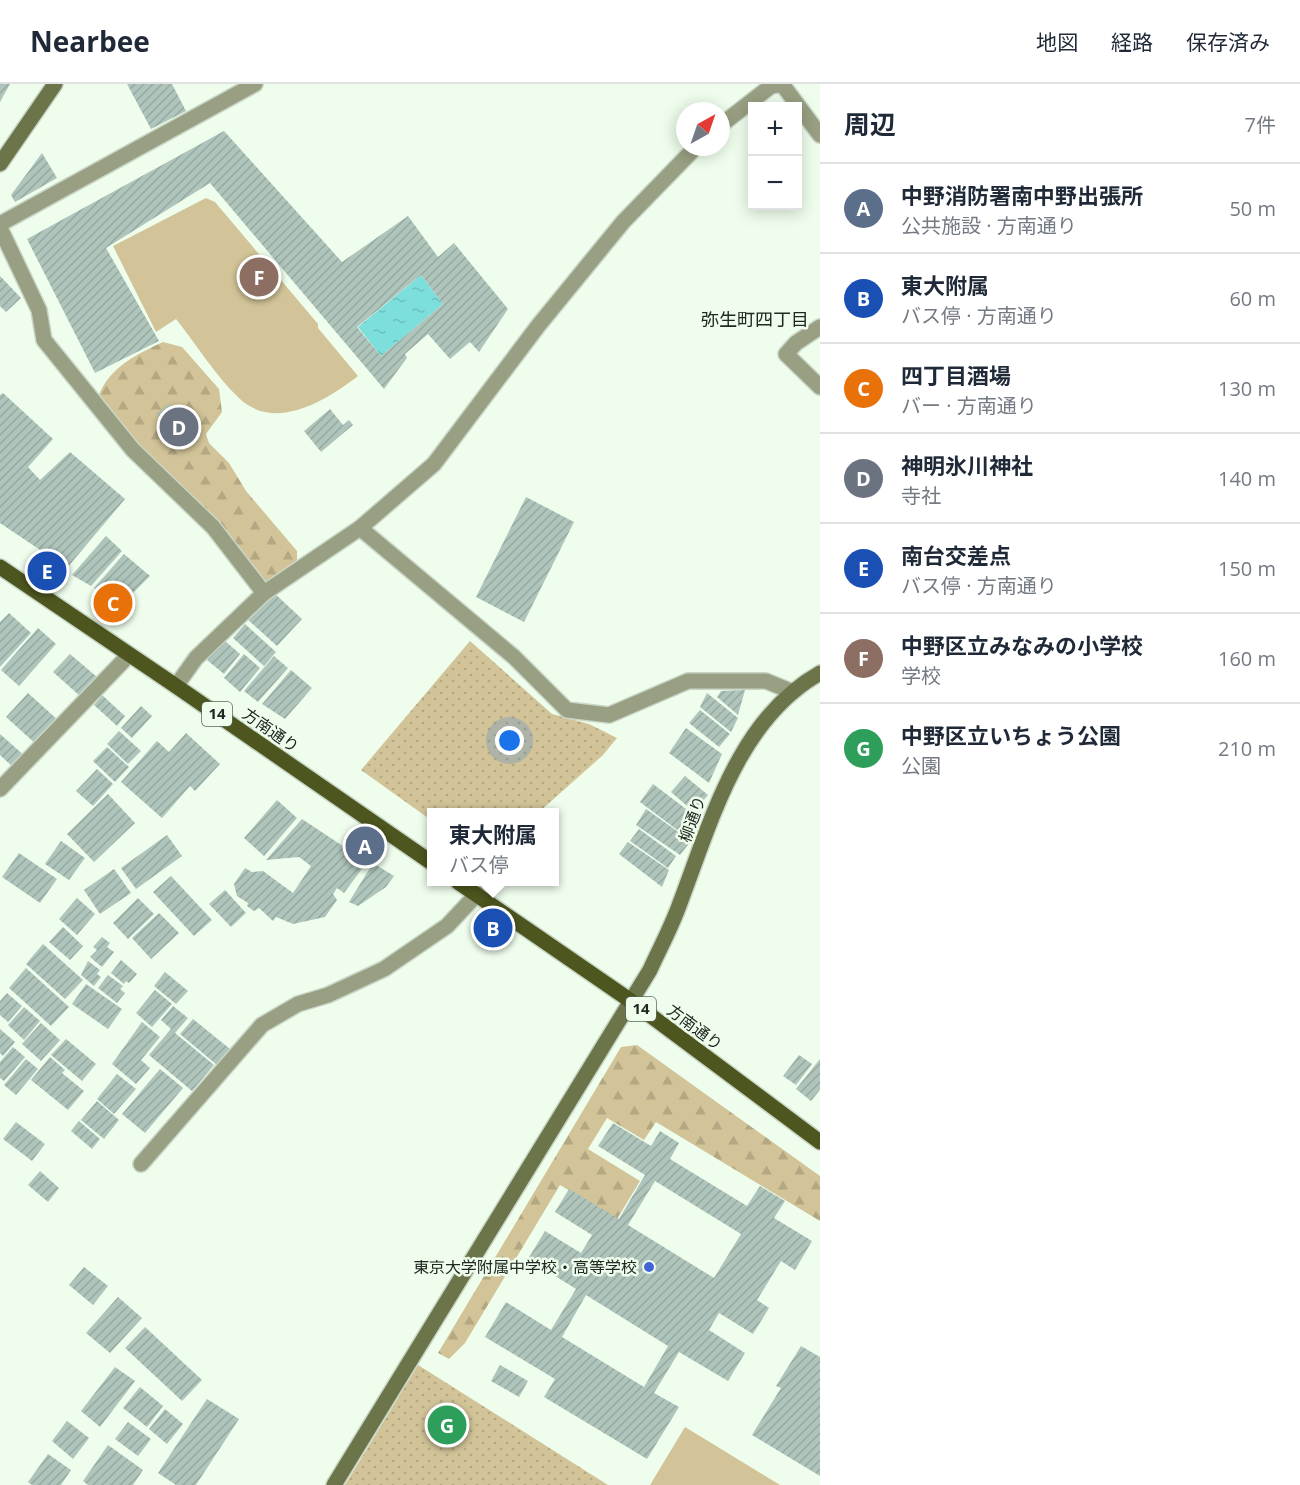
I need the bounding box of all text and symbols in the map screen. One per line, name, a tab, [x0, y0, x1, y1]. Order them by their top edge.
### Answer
text: Nearbee	[30, 22, 150, 60]
text: 地図	[1036, 28, 1078, 56]
text: 経路	[1111, 28, 1153, 56]
text: 保存済み	[1186, 28, 1270, 56]
north arrow	[676, 102, 730, 156]
map controls	[748, 102, 802, 210]
button: +	[748, 102, 802, 156]
text: 周辺	[844, 106, 896, 142]
text: 7件	[1245, 111, 1276, 138]
button: −	[748, 156, 802, 210]
text: 中野消防署南中野出張所	[901, 180, 1143, 210]
text: A	[857, 195, 870, 222]
text: 50 m	[1229, 195, 1276, 222]
text: 公共施設 · 方南通り	[901, 212, 1077, 239]
pin: F	[240, 254, 278, 300]
text: 東大附属	[901, 270, 989, 300]
text: B	[857, 285, 870, 312]
text: 60 m	[1229, 285, 1276, 312]
text: バス停 · 方南通り	[901, 302, 1057, 329]
district label: 弥生町四丁目	[701, 307, 809, 331]
text: 四丁目酒場	[901, 360, 1011, 390]
text: C	[857, 375, 870, 402]
text: 130 m	[1218, 375, 1276, 402]
text: バー · 方南通り	[901, 392, 1037, 419]
pin: D	[160, 404, 198, 450]
text: 神明氷川神社	[901, 450, 1033, 480]
text: D	[856, 465, 871, 492]
text: 140 m	[1218, 465, 1276, 492]
text: 寺社	[901, 482, 941, 509]
text: 南台交差点	[901, 540, 1011, 570]
pin: E	[28, 548, 66, 594]
text: E	[858, 555, 869, 582]
text: 150 m	[1218, 555, 1276, 582]
text: バス停 · 方南通り	[901, 572, 1057, 599]
pin: C	[94, 580, 132, 626]
text: 中野区立みなみの小学校	[901, 630, 1143, 660]
text: F	[858, 645, 869, 672]
text: 160 m	[1218, 645, 1276, 672]
text: 学校	[901, 662, 941, 689]
road number: 14	[202, 702, 232, 726]
street label: 方南通り	[238, 703, 304, 757]
text: 中野区立いちょう公園	[901, 720, 1121, 750]
your location	[495, 726, 524, 755]
text: G	[856, 735, 871, 762]
text: 210 m	[1218, 735, 1276, 762]
text: 公園	[901, 752, 941, 779]
street label: 柳通り	[673, 793, 711, 845]
popup	[427, 808, 559, 886]
text: 東大附属	[449, 819, 537, 849]
pin: A	[346, 824, 385, 868]
text: バス停	[449, 851, 509, 878]
pin: B	[474, 906, 512, 950]
road number: 14	[626, 997, 656, 1021]
street label: 方南通り	[663, 999, 727, 1055]
place label: 東京大学附属中学校・高等学校	[413, 1256, 637, 1278]
marker: 東京大学附属中学校・高等学校	[642, 1260, 656, 1274]
pin: G	[428, 1402, 466, 1448]

